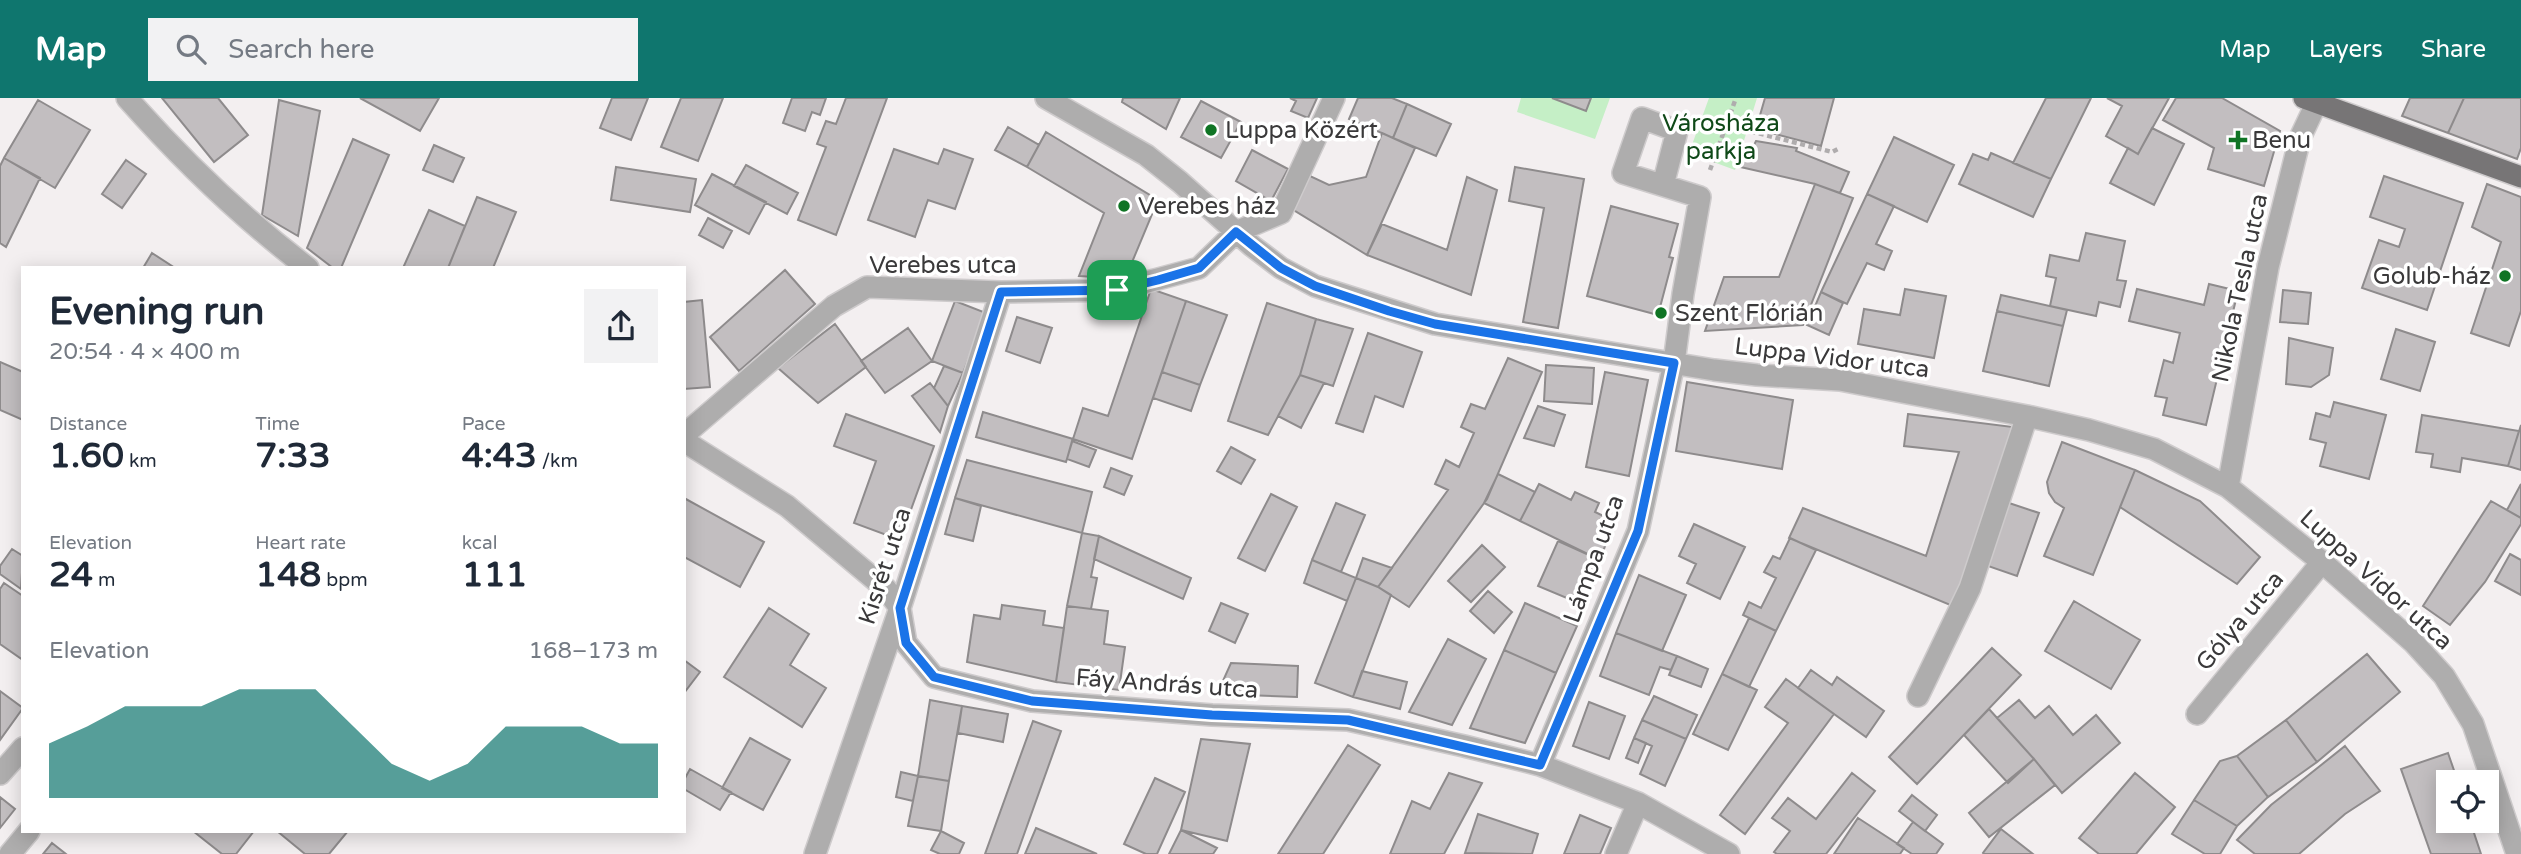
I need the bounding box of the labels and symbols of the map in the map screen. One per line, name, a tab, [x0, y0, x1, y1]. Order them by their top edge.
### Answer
park label: Városháza parkja	[1662, 109, 1780, 166]
place label: Luppa Közért	[1225, 116, 1378, 145]
marker: Luppa Közért	[1203, 122, 1219, 138]
place label: Benu	[2252, 126, 2311, 155]
marker: Benu	[2230, 132, 2246, 148]
street label: Nikola Tesla utca	[2206, 191, 2274, 385]
place label: Verebes ház	[1138, 192, 1276, 221]
marker: Verebes ház	[1116, 198, 1132, 214]
street label: Verebes utca	[869, 251, 1017, 280]
pin	[1087, 260, 1147, 320]
place label: Golub-ház	[2373, 262, 2491, 291]
marker: Golub-ház	[2497, 268, 2513, 284]
place label: Szent Flórián	[1675, 299, 1823, 328]
marker: Szent Flórián	[1653, 305, 1669, 321]
street label: Luppa Vidor utca	[1733, 332, 1931, 384]
street label: Lámpa utca	[1557, 491, 1631, 627]
street label: Kisrét utca	[852, 504, 918, 628]
street label: Luppa Vidor utca	[2293, 504, 2459, 656]
street label: Gólya utca	[2190, 565, 2290, 677]
street label: Fáy András utca	[1075, 663, 1259, 705]

